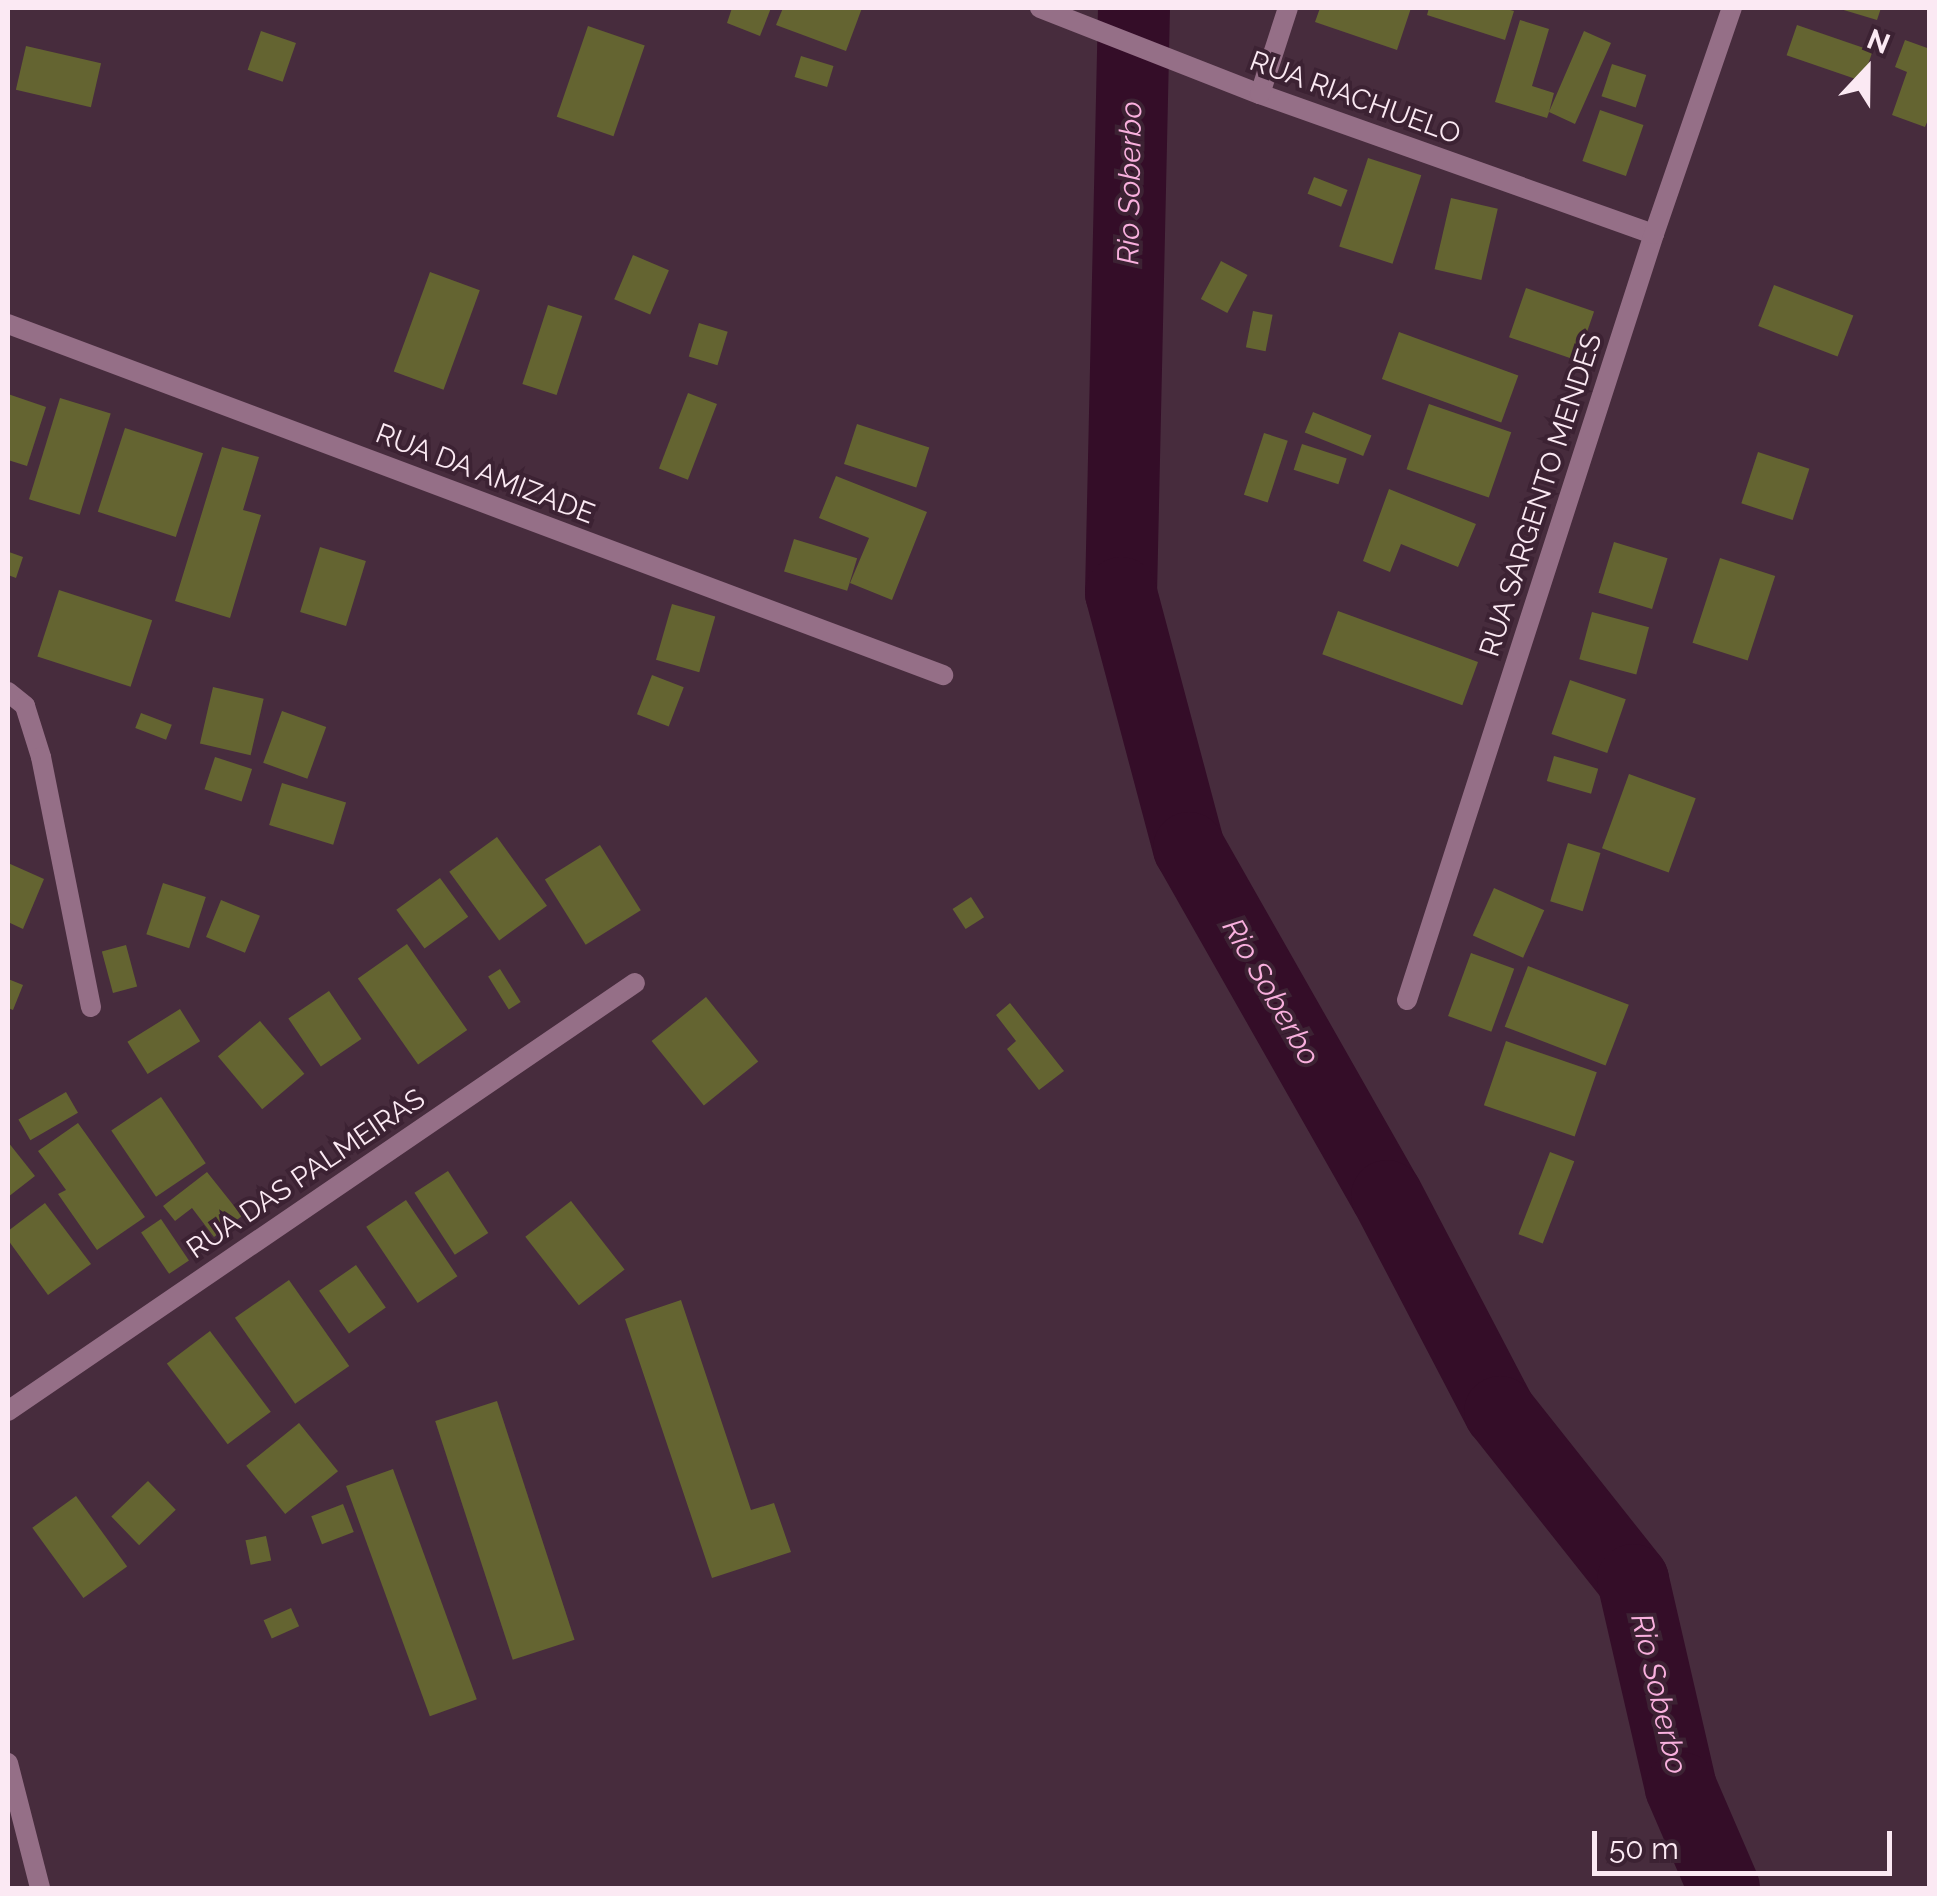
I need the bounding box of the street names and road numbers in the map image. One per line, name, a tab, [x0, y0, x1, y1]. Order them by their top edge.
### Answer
street label: RUA RIACHUELO	[1245, 44, 1465, 152]
street label: RUA SARGENTO MENDES	[1473, 329, 1609, 661]
street label: RUA DA AMIZADE	[370, 416, 600, 532]
street label: RUA DAS PALMEIRAS	[180, 1082, 432, 1266]

